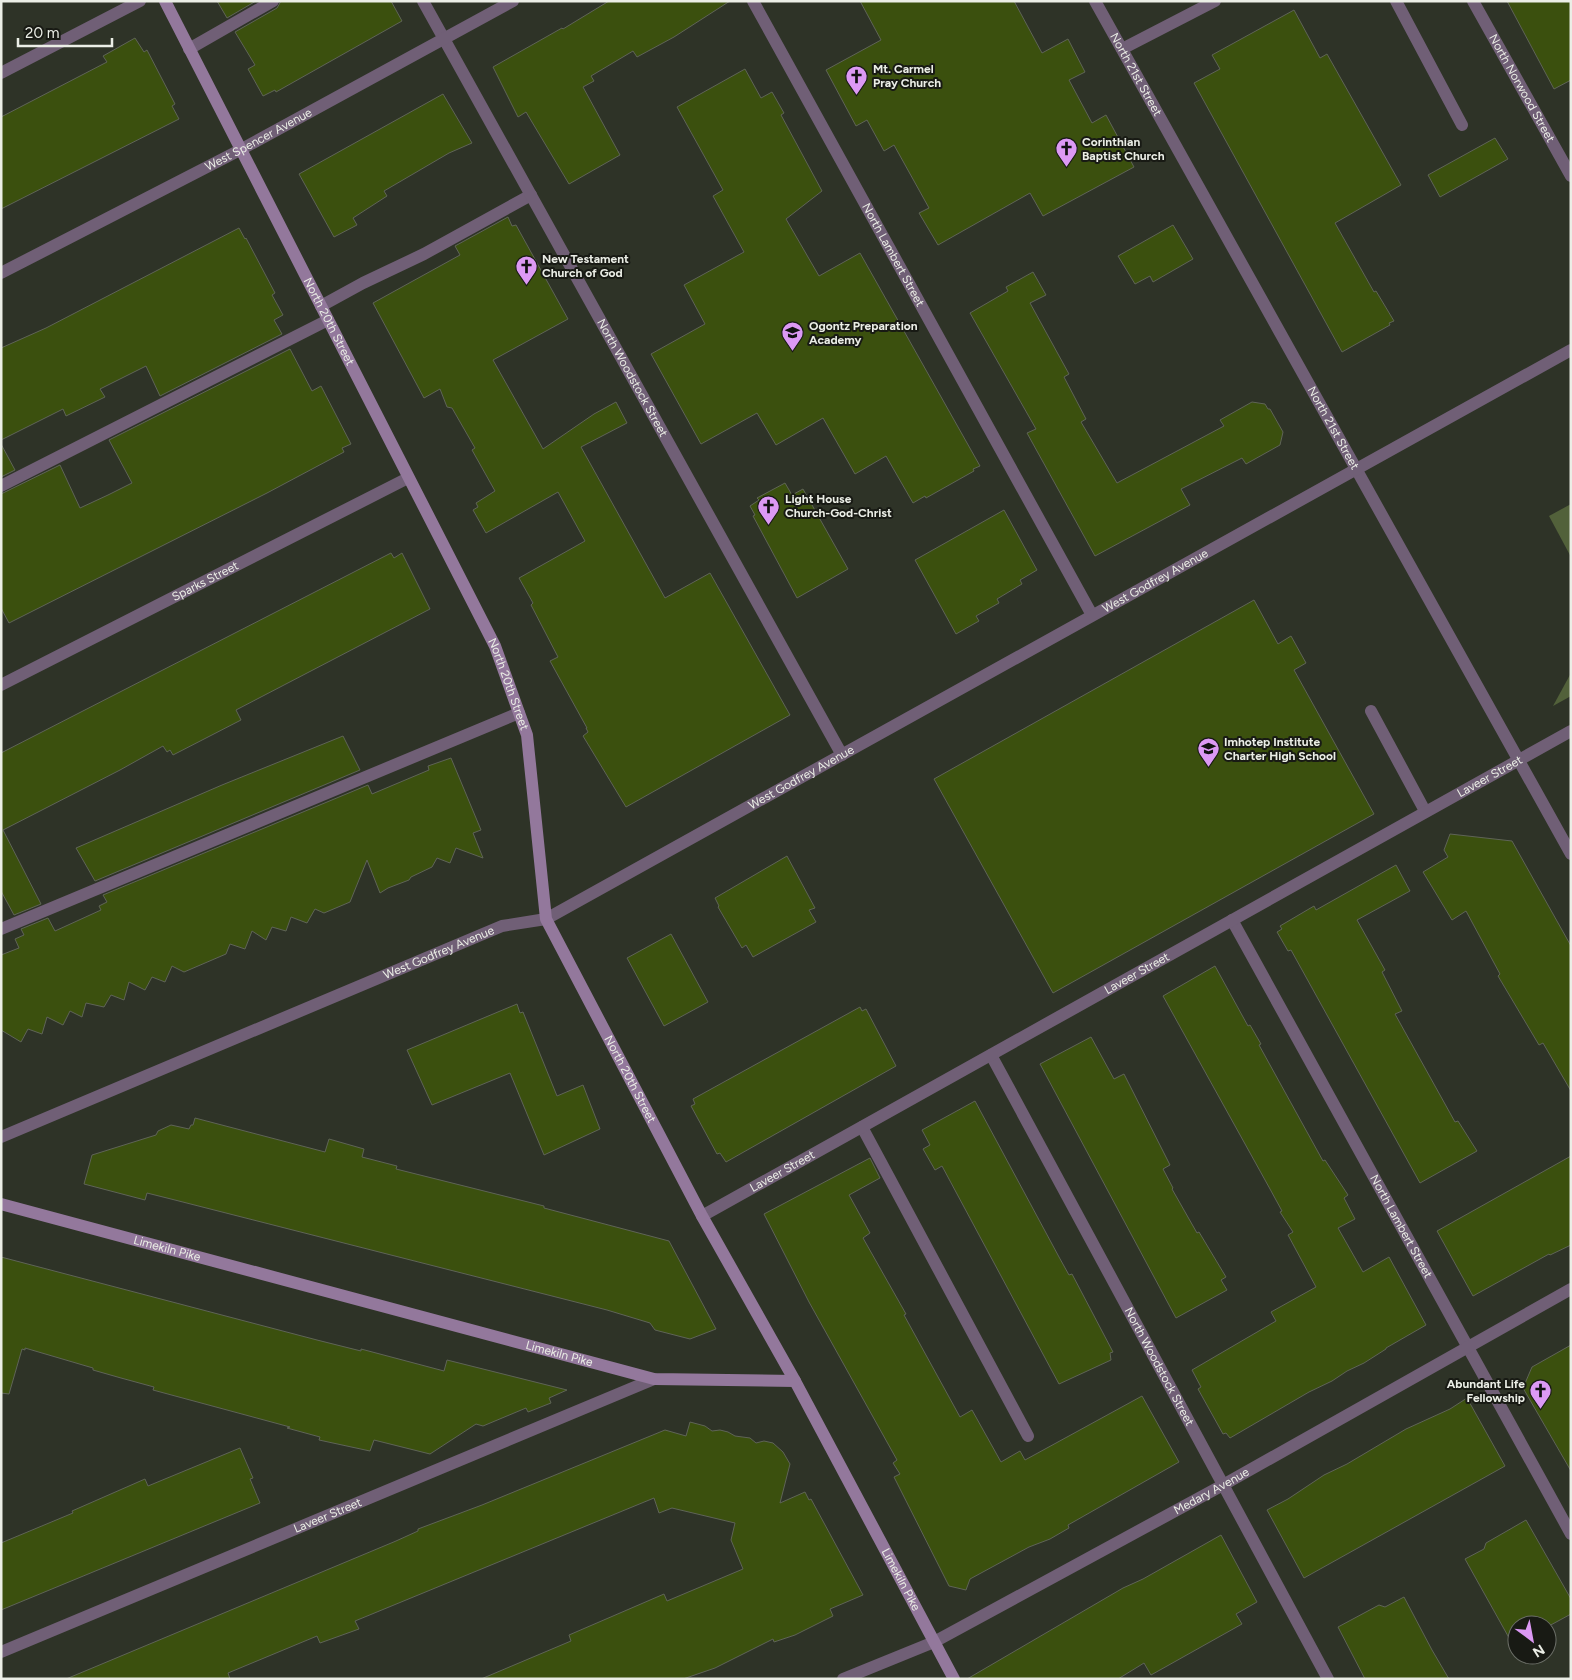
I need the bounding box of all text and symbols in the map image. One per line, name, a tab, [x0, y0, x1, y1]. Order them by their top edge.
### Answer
scale bar	[18, 15, 111, 47]
text: 20 m	[25, 24, 59, 42]
street label: North 21st Street	[1107, 30, 1165, 119]
street label: North Norwood Street	[1486, 32, 1558, 145]
place label: Mt. Carmel Pray Church	[873, 62, 941, 90]
church icon: Mt. Carmel Pray Church	[845, 64, 869, 95]
street label: West Spencer Avenue	[203, 105, 315, 174]
place label: Corinthian Baptist Church	[1082, 135, 1165, 163]
church icon: Corinthian Baptist Church	[1054, 137, 1078, 168]
street label: North Lambert Street	[859, 201, 928, 309]
place label: New Testament Church of God	[542, 252, 629, 280]
church icon: New Testament Church of God	[514, 254, 538, 285]
street label: North 20th Street	[301, 275, 357, 368]
street label: North Woodstock Street	[594, 316, 671, 439]
place label: Ogontz Preparation Academy	[809, 319, 918, 347]
school or university icon: Ogontz Preparation Academy	[781, 321, 805, 352]
street label: North 21st Street	[1305, 384, 1362, 472]
place label: Light House Church-God-Christ	[785, 492, 892, 520]
church icon: Light House Church-God-Christ	[757, 494, 781, 525]
street label: West Godfrey Avenue	[1100, 546, 1211, 616]
street label: Sparks Street	[170, 558, 241, 604]
street label: North 20th Street	[485, 636, 532, 732]
place label: Imhotep Institute Charter High School	[1224, 735, 1336, 763]
school or university icon: Imhotep Institute Charter High School	[1196, 737, 1220, 768]
street label: West Godfrey Avenue	[746, 742, 857, 812]
street label: Laveer Street	[1455, 752, 1525, 800]
street label: West Godfrey Avenue	[381, 923, 497, 982]
street label: Laveer Street	[1102, 949, 1172, 997]
street label: North 20th Street	[601, 1033, 659, 1126]
street label: Laveer Street	[747, 1147, 818, 1195]
street label: North Lambert Street	[1367, 1172, 1436, 1281]
street label: Limekiln Pike	[132, 1233, 203, 1264]
street label: North Woodstock Street	[1122, 1305, 1197, 1429]
street label: Limekiln Pike	[524, 1338, 595, 1369]
place label: Abundant Life Fellowship	[1447, 1377, 1525, 1405]
church icon: Abundant Life Fellowship	[1529, 1379, 1553, 1410]
street label: Medary Avenue	[1171, 1465, 1252, 1517]
street label: Laveer Street	[292, 1495, 364, 1536]
street label: Limekiln Pike	[879, 1546, 924, 1614]
north arrow	[1507, 1615, 1557, 1665]
text: N	[1530, 1641, 1548, 1661]

